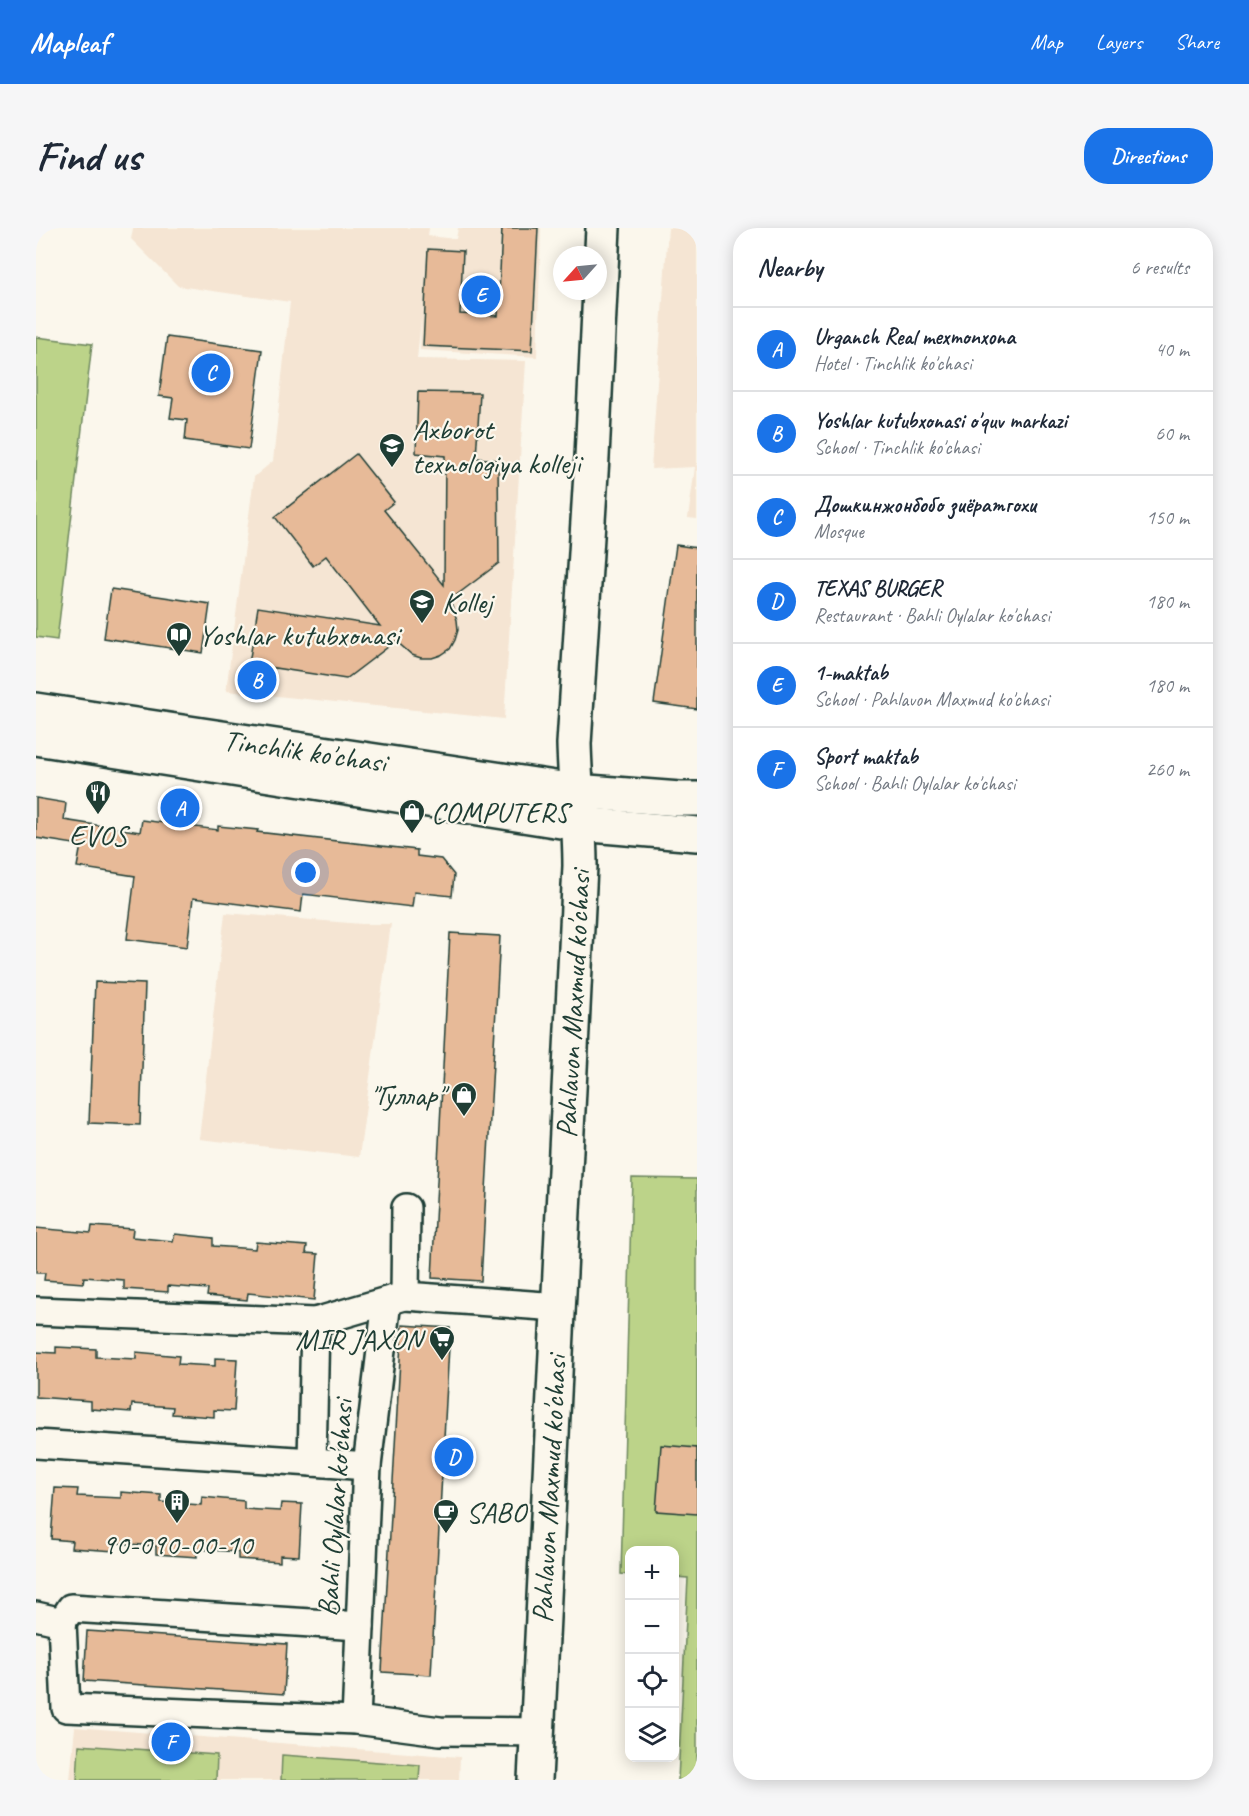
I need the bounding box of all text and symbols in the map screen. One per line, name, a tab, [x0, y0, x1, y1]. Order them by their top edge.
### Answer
text: Mapleaf	[30, 25, 108, 60]
text: Map	[1030, 29, 1063, 55]
text: Layers	[1096, 29, 1142, 55]
text: Share	[1175, 29, 1219, 55]
button: Directions	[1084, 128, 1213, 184]
text: Find us	[36, 130, 141, 183]
north arrow	[553, 246, 607, 300]
text: Nearby	[757, 251, 822, 284]
text: 6 results	[1130, 255, 1189, 280]
pin: E	[462, 272, 500, 318]
text: Urganch Real mexmonxona	[814, 323, 1015, 351]
text: A	[771, 337, 782, 362]
text: 40 m	[1155, 337, 1189, 362]
pin: C	[192, 350, 231, 396]
text: Hotel · Tinchlik ko'chasi	[814, 351, 972, 376]
text: Yoshlar kutubxonasi o'quv markazi	[814, 407, 1067, 435]
place label: Axborot texnologiya kolleji	[412, 410, 584, 482]
text: B	[771, 421, 782, 446]
text: 60 m	[1155, 421, 1189, 446]
school or university icon: Axborot texnologiya kolleji	[377, 431, 407, 469]
text: School · Tinchlik ko'chasi	[814, 435, 980, 460]
text: Дошкинжонбобо зиёратгохи	[814, 491, 1036, 519]
text: C	[772, 505, 781, 530]
text: 150 m	[1146, 505, 1189, 530]
text: Mosque	[814, 519, 864, 544]
text: TEXAS BURGER	[814, 575, 941, 603]
place label: Kollej	[442, 583, 495, 621]
school or university icon: Kollej	[407, 587, 437, 625]
text: D	[771, 589, 782, 614]
text: 180 m	[1146, 589, 1189, 614]
text: Restaurant · Bahli Oylalar ko'chasi	[814, 603, 1050, 628]
place label: Yoshlar kutubxonasi	[198, 616, 403, 654]
library icon: Yoshlar kutubxonasi	[164, 620, 194, 658]
pin: B	[238, 658, 276, 702]
text: 1-maktab	[814, 659, 888, 687]
text: E	[771, 673, 782, 698]
text: 180 m	[1146, 673, 1189, 698]
text: School · Pahlavon Maxmud ko'chasi	[814, 687, 1049, 712]
street label: Tinchlik ko'chasi	[221, 721, 392, 782]
text: Sport maktab	[814, 743, 918, 771]
text: F	[772, 757, 781, 782]
text: 260 m	[1146, 757, 1189, 782]
text: School · Bahli Oylalar ko'chasi	[814, 771, 1015, 796]
restaurant icon: EVOS	[83, 778, 113, 816]
pin: A	[160, 786, 200, 830]
place label: COMPUTERS	[431, 793, 573, 831]
shop icon: COMPUTERS	[397, 797, 427, 835]
place label: EVOS	[69, 816, 130, 854]
your location	[291, 858, 320, 887]
street label: Pahlavon Maxmud ko'chasi	[547, 866, 599, 1139]
place label: "Гуллар"	[370, 1076, 450, 1114]
shop icon: "Гуллар"	[449, 1080, 479, 1118]
place label: MIR JAXON	[295, 1320, 426, 1358]
supermarket icon: MIR JAXON	[427, 1324, 457, 1362]
street label: Pahlavon Maxmud ko'chasi	[523, 1351, 575, 1624]
street label: Bahli Oylalar ko'chasi	[308, 1395, 362, 1618]
pin: D	[434, 1434, 474, 1480]
building icon: 90-090-00-10	[162, 1487, 192, 1525]
place label: SABO	[466, 1493, 529, 1531]
cafe icon: SABO	[431, 1497, 461, 1535]
place label: 90-090-00-10	[102, 1525, 255, 1563]
map controls	[625, 1546, 679, 1762]
button: +	[625, 1546, 679, 1600]
button: −	[625, 1600, 679, 1654]
button: locate	[625, 1654, 679, 1708]
button: layers	[625, 1708, 679, 1762]
pin: F	[152, 1720, 190, 1765]

